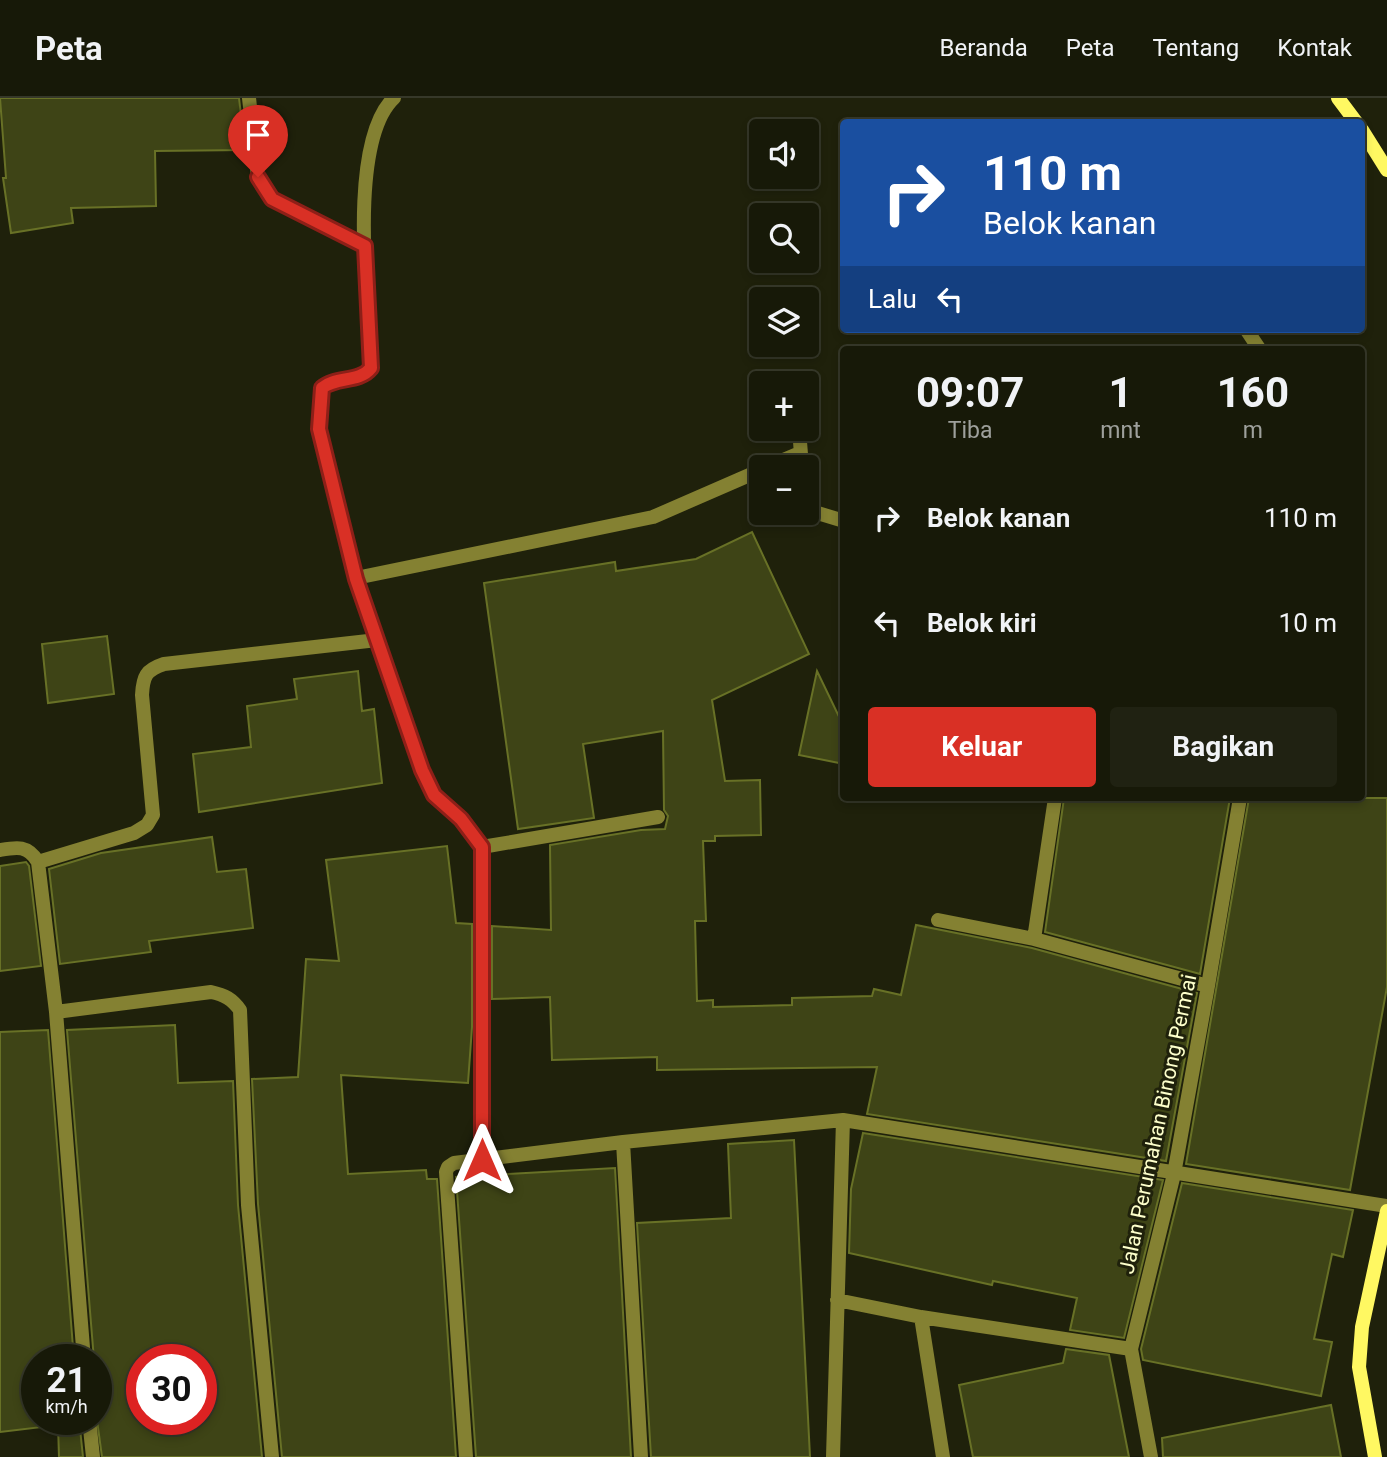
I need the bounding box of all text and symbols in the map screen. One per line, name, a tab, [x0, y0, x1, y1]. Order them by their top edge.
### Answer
text: Peta	[35, 29, 103, 68]
text: Beranda	[940, 34, 1028, 62]
text: Peta	[1066, 34, 1114, 62]
text: Tentang	[1152, 34, 1239, 62]
text: Kontak	[1277, 34, 1352, 62]
pin	[228, 105, 288, 177]
icon: arrive	[239, 116, 277, 154]
map controls	[749, 119, 819, 525]
button: sound	[749, 119, 819, 189]
text: 110 m	[983, 145, 1122, 202]
icon: right	[868, 147, 959, 238]
button: search	[749, 203, 819, 273]
text: Belok kanan	[983, 204, 1156, 242]
icon: left	[931, 280, 969, 318]
text: Lalu	[868, 284, 917, 314]
button: layers	[749, 287, 819, 357]
text: 09:07	[916, 368, 1024, 417]
text: 1	[1108, 368, 1133, 417]
text: 160	[1217, 368, 1289, 417]
button: +	[749, 371, 819, 441]
text: Tiba	[948, 417, 993, 444]
text: mnt	[1100, 417, 1141, 444]
text: m	[1243, 417, 1263, 444]
button: −	[749, 455, 819, 525]
icon: right	[868, 499, 906, 537]
text: Belok kanan	[927, 503, 1070, 533]
text: 110 m	[1264, 503, 1337, 533]
icon: left	[868, 604, 906, 642]
text: Belok kiri	[927, 608, 1037, 638]
text: 10 m	[1279, 608, 1337, 638]
button: Keluar	[868, 707, 1096, 787]
button: Bagikan	[1110, 707, 1337, 787]
street label: Jalan Perumahan Binong Permai	[1114, 972, 1202, 1276]
position arrow	[445, 1123, 519, 1197]
speed limit sign: 30	[126, 1344, 217, 1435]
text: 21	[46, 1360, 87, 1401]
text: km/h	[45, 1396, 88, 1417]

